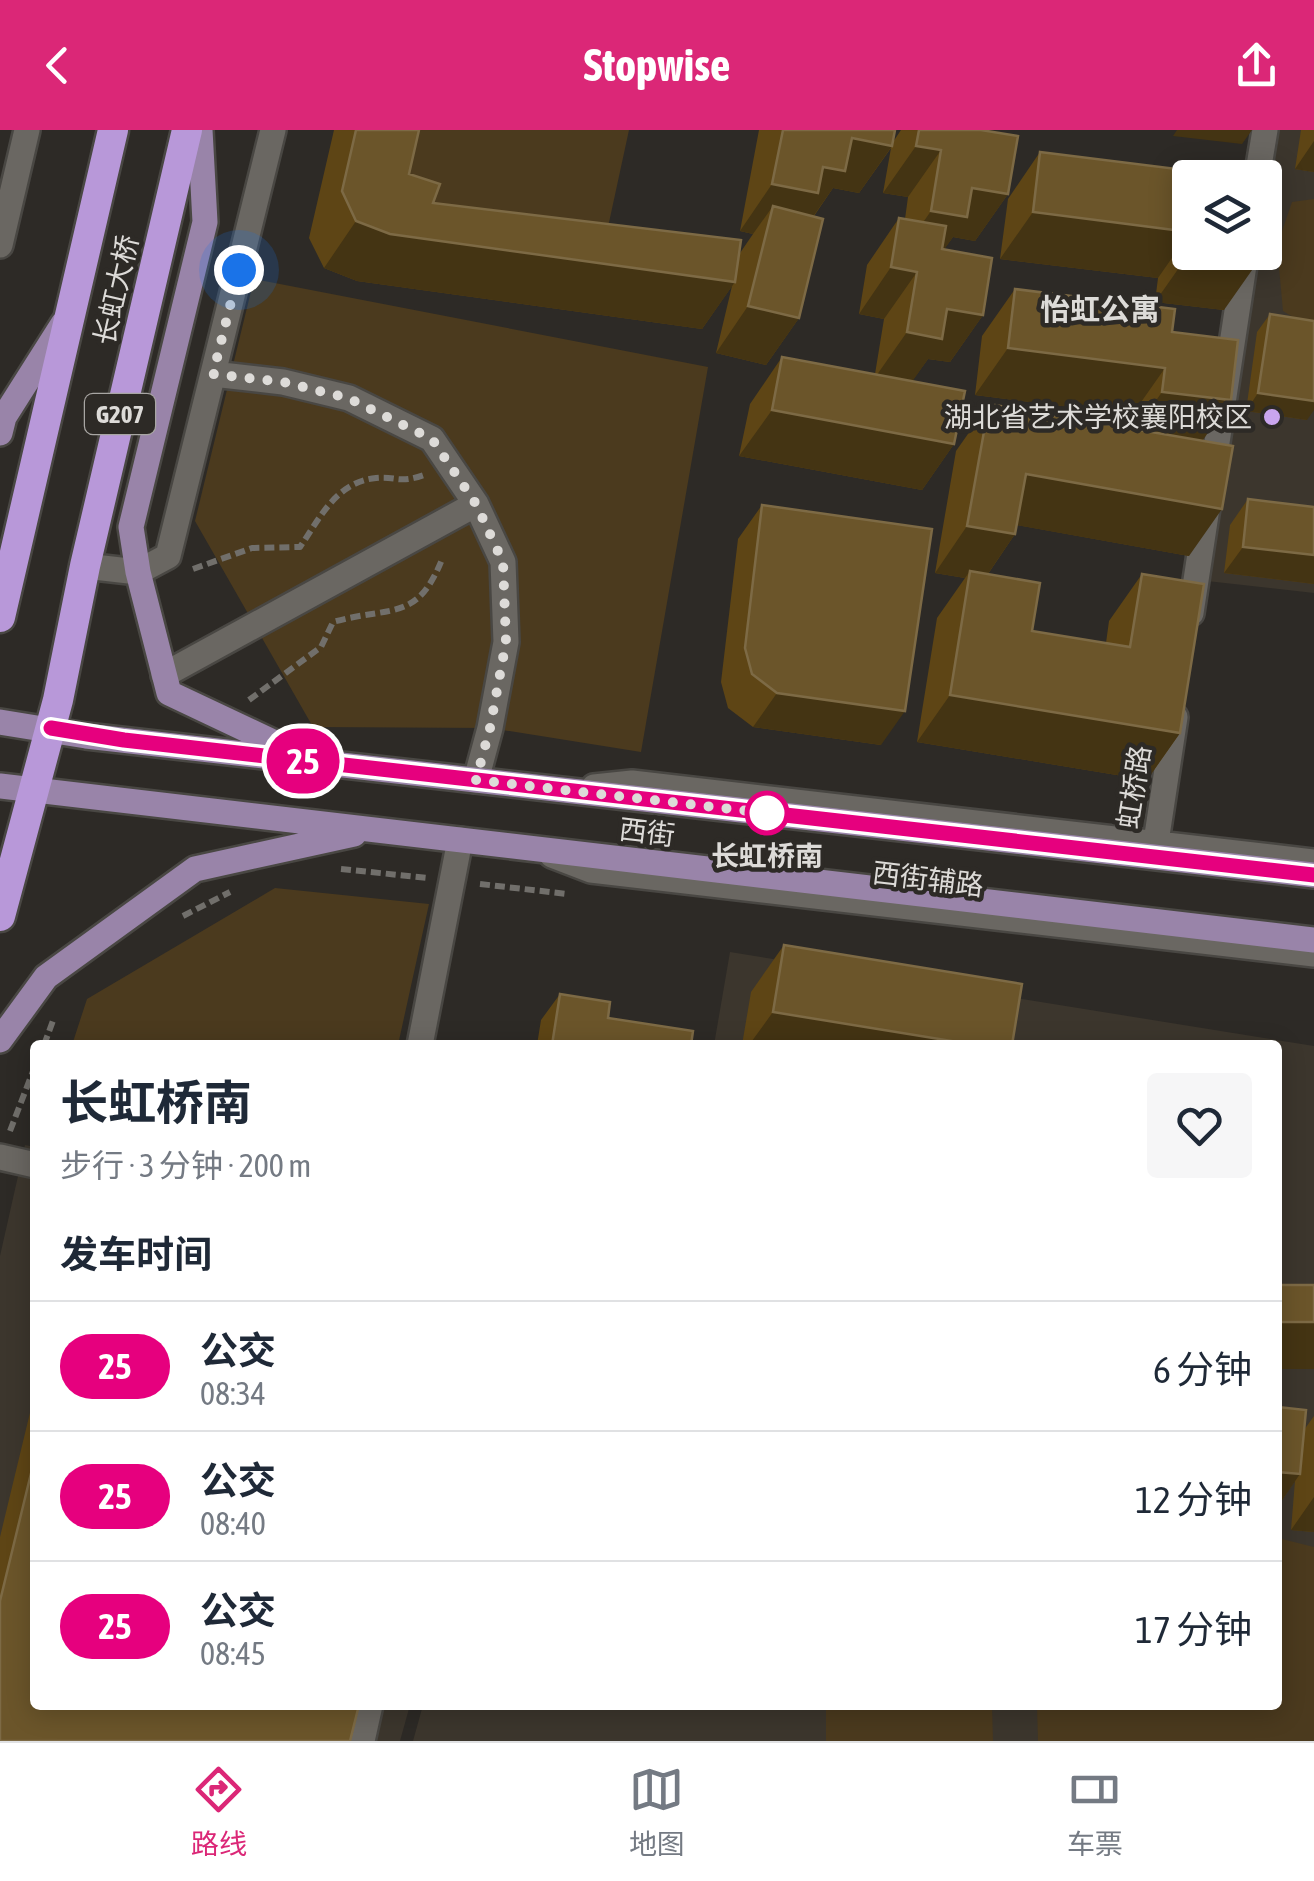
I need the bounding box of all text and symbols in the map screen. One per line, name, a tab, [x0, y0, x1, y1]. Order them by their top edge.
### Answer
icon: back	[30, 38, 85, 93]
icon: share	[1229, 38, 1284, 93]
text: Stopwise	[584, 39, 730, 91]
map controls	[1172, 160, 1282, 270]
button: layers	[1172, 160, 1282, 270]
street label: 长虹大桥	[88, 232, 144, 348]
your location	[214, 245, 264, 295]
district label: 怡虹公寓	[1040, 292, 1160, 326]
road number: G207	[85, 394, 155, 434]
place label: 湖北省艺术学校襄阳校区	[944, 401, 1252, 433]
marker: 湖北省艺术学校襄阳校区	[1261, 406, 1283, 428]
line badge: 25	[258, 728, 348, 794]
text: 25	[287, 741, 319, 781]
street label: 虹桥路	[1112, 743, 1156, 831]
marker: 长虹桥南	[746, 792, 788, 834]
street label: 西街	[617, 813, 677, 851]
place label: 长虹桥南	[711, 840, 823, 872]
street label: 西街辅路	[870, 856, 986, 902]
button: heart	[1147, 1073, 1252, 1178]
text: 长虹桥南	[60, 1075, 252, 1130]
text: 步行 · 3 分钟 · 200 m	[60, 1147, 311, 1184]
text: 发车时间	[60, 1233, 212, 1276]
text: 公交	[200, 1329, 276, 1372]
text: 25	[99, 1346, 131, 1386]
text: 6 分钟	[1153, 1348, 1252, 1391]
text: 08:34	[200, 1375, 266, 1412]
text: 公交	[200, 1459, 276, 1502]
text: 25	[99, 1476, 131, 1516]
text: 12 分钟	[1135, 1478, 1252, 1521]
text: 08:40	[200, 1505, 266, 1542]
text: 公交	[200, 1589, 276, 1632]
text: 25	[99, 1606, 131, 1646]
text: 17 分钟	[1135, 1608, 1252, 1651]
text: 08:45	[200, 1635, 266, 1672]
tab: 路线	[191, 1762, 247, 1862]
tab: 地图	[629, 1762, 685, 1862]
tab: 车票	[1067, 1762, 1123, 1862]

